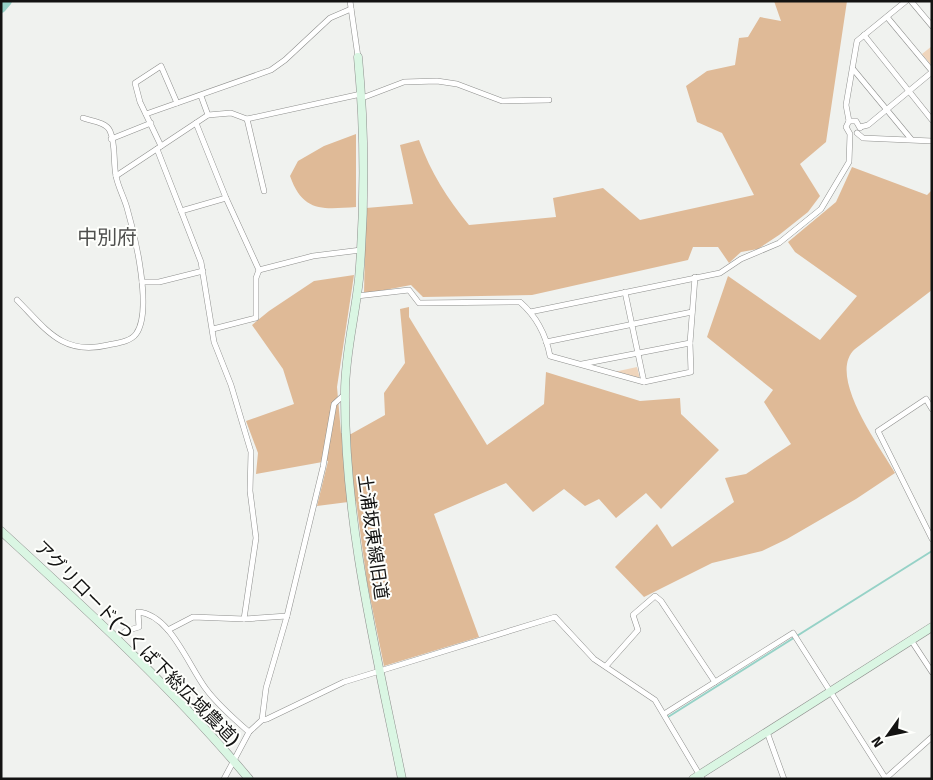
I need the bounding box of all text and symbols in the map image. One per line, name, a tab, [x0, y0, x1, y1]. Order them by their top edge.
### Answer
district label: 中別府	[77, 225, 137, 250]
street label: 土浦坂東線旧道	[353, 473, 393, 601]
street label: アグリロード(つくば下総広域農道)	[30, 536, 244, 750]
north arrow	[863, 710, 913, 760]
text: N	[868, 733, 887, 751]

